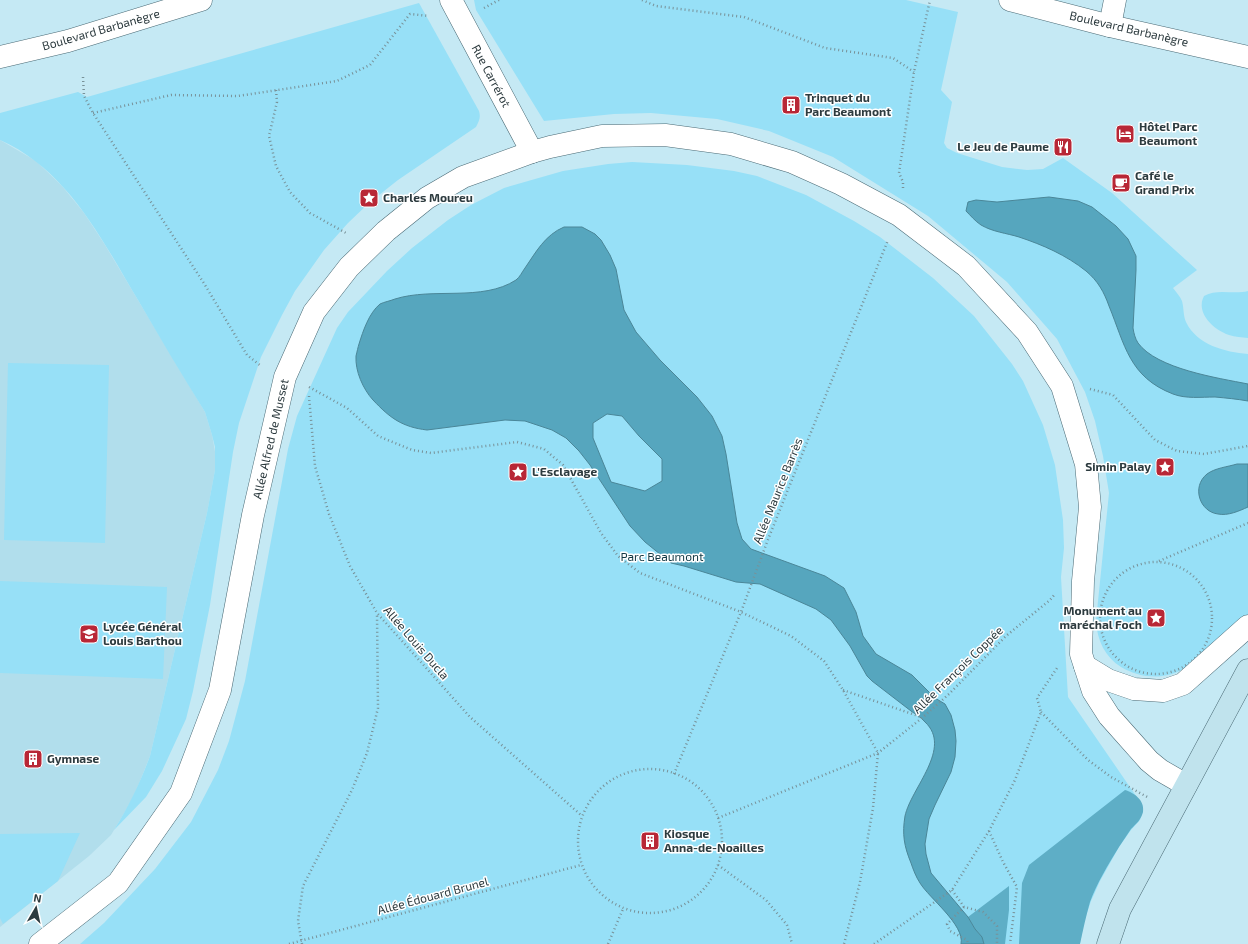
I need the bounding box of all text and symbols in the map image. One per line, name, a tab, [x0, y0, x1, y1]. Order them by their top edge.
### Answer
street label: Boulevard Barbanègre	[40, 6, 161, 53]
street label: Boulevard Barbanègre	[1068, 8, 1190, 49]
street label: Rue Carrérot	[470, 42, 514, 110]
place label: Trinquet du Parc Beaumont	[805, 90, 891, 118]
building icon: Trinquet du Parc Beaumont	[780, 94, 802, 116]
place label: Hôtel Parc Beaumont	[1139, 119, 1198, 147]
hotel icon: Hôtel Parc Beaumont	[1114, 123, 1136, 145]
restaurant icon: Le Jeu de Paume	[1052, 136, 1074, 158]
place label: Le Jeu de Paume	[957, 139, 1049, 153]
place label: Café le Grand Prix	[1135, 168, 1195, 196]
cafe icon: Café le Grand Prix	[1110, 172, 1132, 194]
place icon: Charles Moureu	[358, 187, 380, 209]
place label: Charles Moureu	[383, 190, 473, 204]
street label: Allée Alfred de Musset	[249, 377, 291, 500]
street label: Allée Maurice Barrès	[749, 436, 805, 546]
place icon: Simin Palay	[1154, 456, 1176, 478]
place label: Simin Palay	[1085, 459, 1151, 474]
place icon: L'Esclavage	[507, 461, 529, 483]
place label: L'Esclavage	[532, 464, 597, 478]
park label: Parc Beaumont	[620, 549, 704, 563]
street label: Allée Louis Ducla	[381, 603, 452, 682]
place label: Monument au maréchal Foch	[1059, 603, 1142, 631]
place icon: Monument au maréchal Foch	[1145, 607, 1167, 629]
place label: Lycée Général Louis Barthou	[103, 619, 182, 647]
school or university icon: Lycée Général Louis Barthou	[78, 623, 100, 645]
street label: Allée François Coppée	[909, 623, 1006, 717]
building icon: Gymnase	[22, 748, 44, 770]
place label: Gymnase	[47, 751, 100, 766]
place label: Kiosque Anna-de-Noailles	[664, 826, 764, 854]
building icon: Kiosque Anna-de-Noailles	[639, 830, 661, 852]
street label: Allée Édouard Brunel	[376, 873, 490, 917]
north arrow	[16, 888, 56, 928]
text: N	[33, 891, 43, 905]

